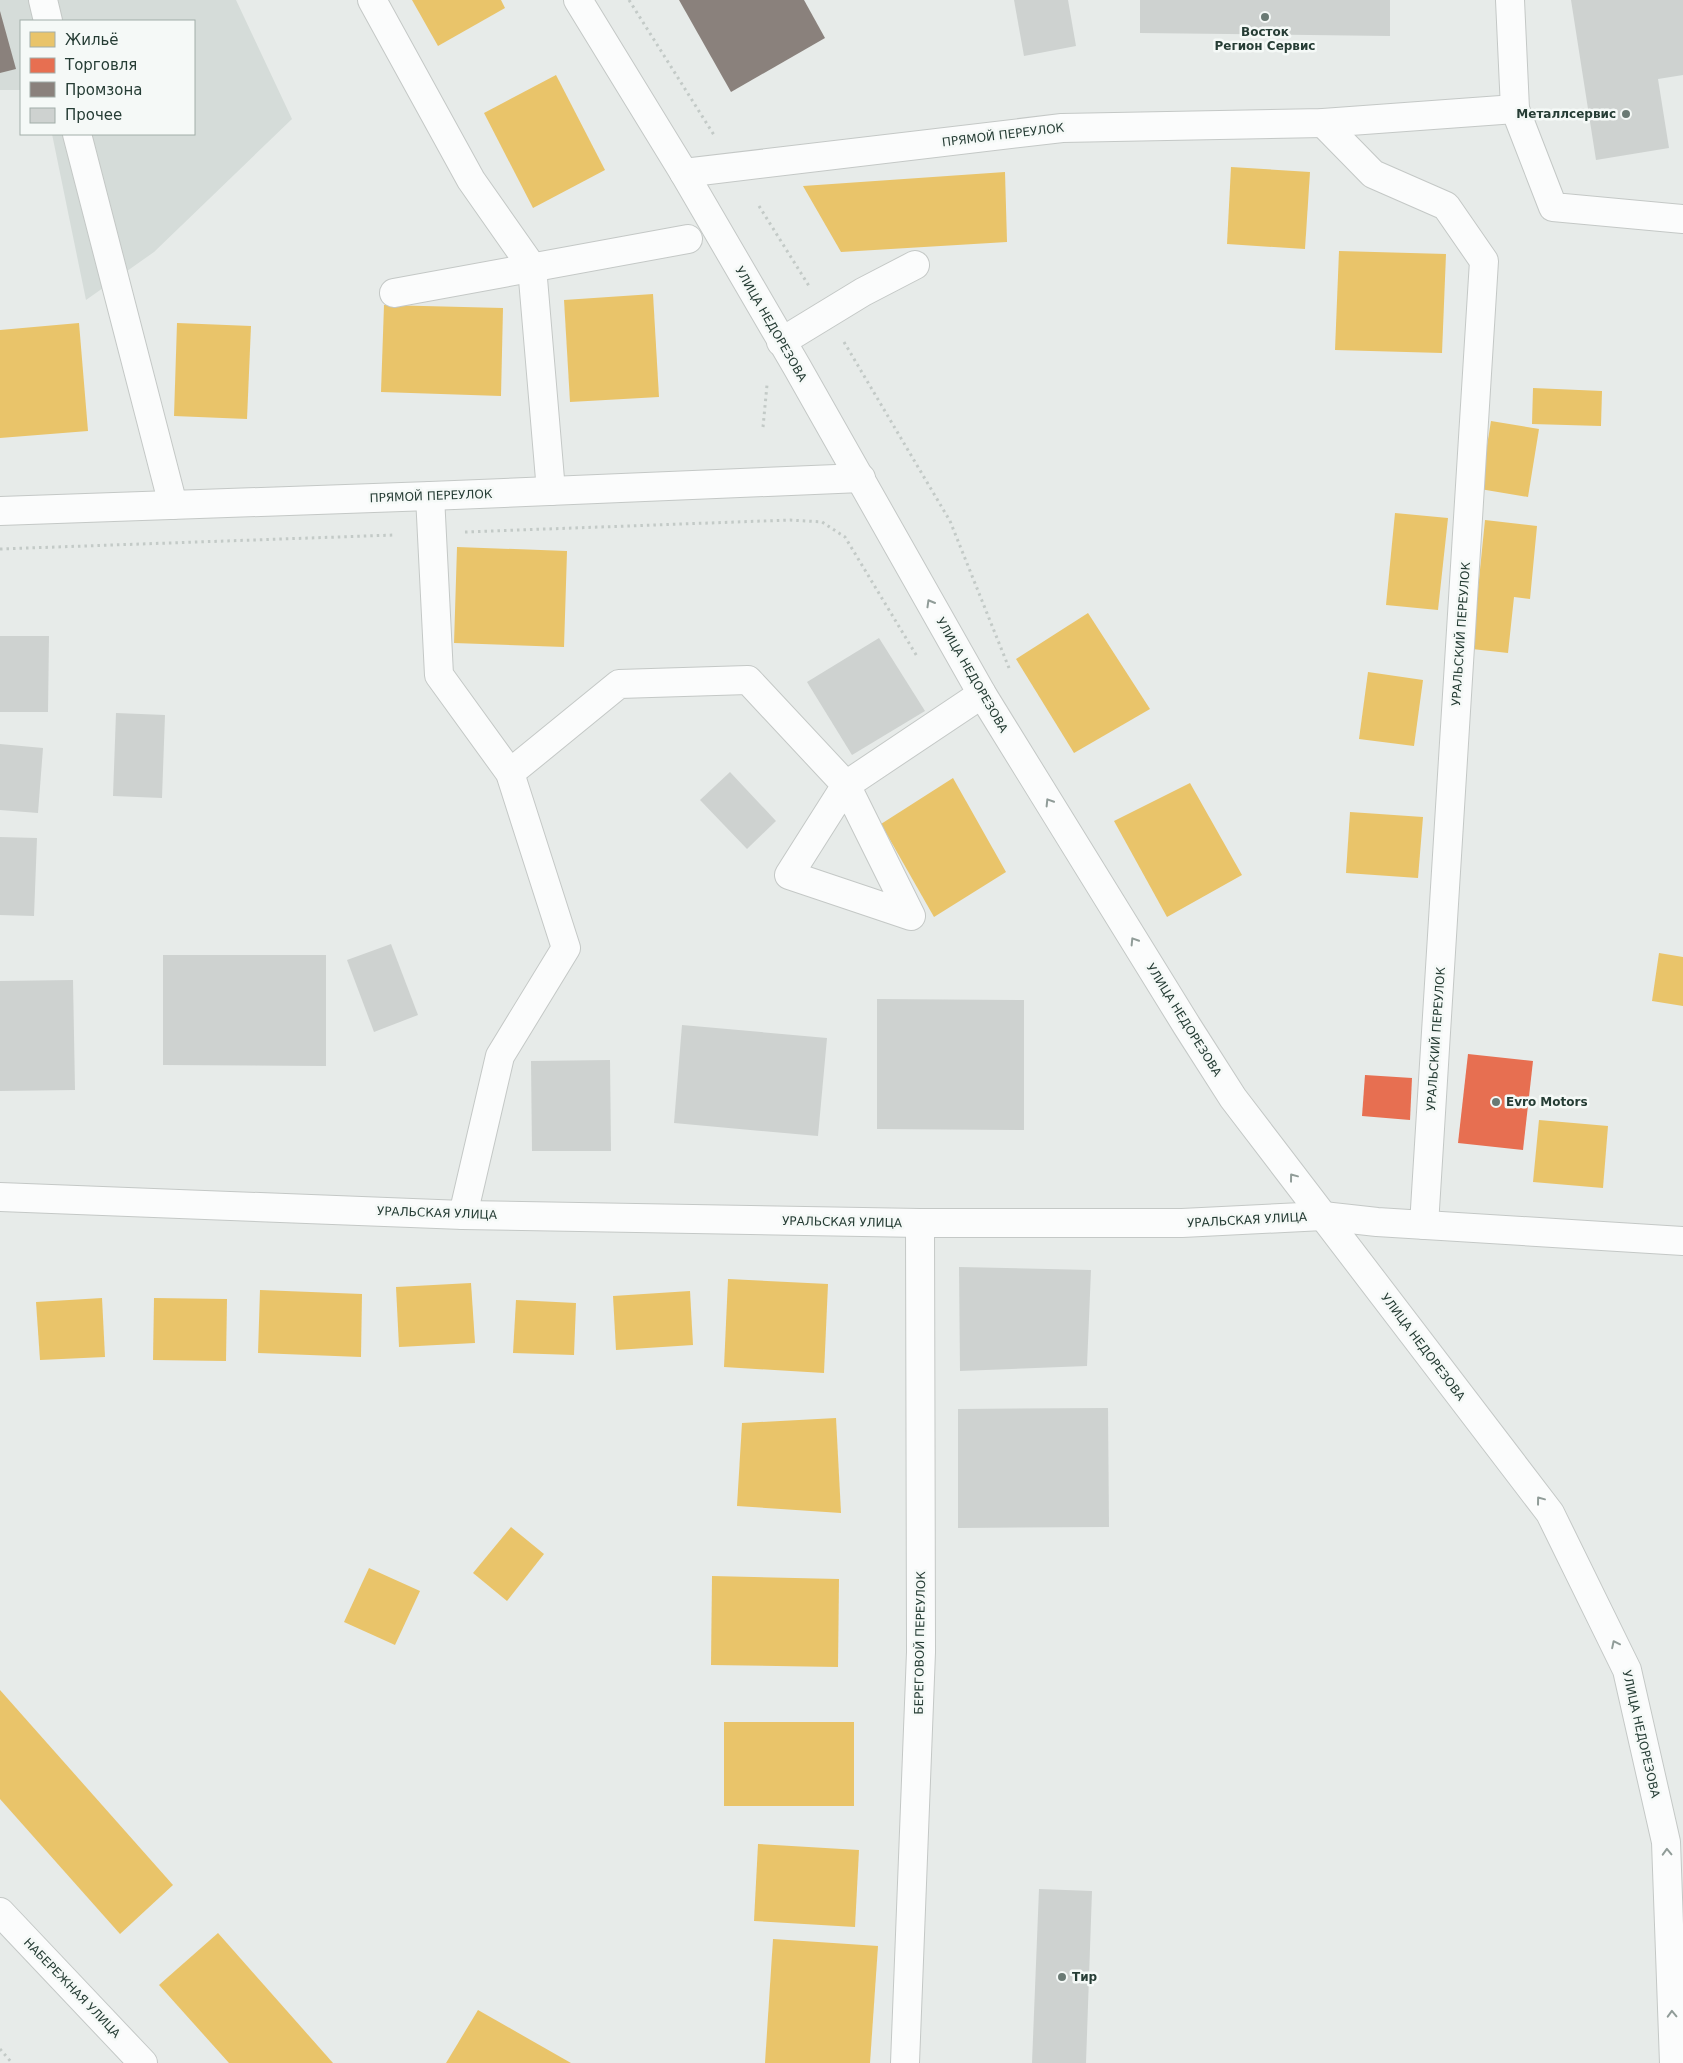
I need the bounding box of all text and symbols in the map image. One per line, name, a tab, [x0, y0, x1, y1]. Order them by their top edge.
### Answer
marker: Восток Регион Сервис	[1259, 11, 1271, 23]
legend	[20, 20, 195, 135]
place label: Восток Регион Сервис	[1215, 25, 1315, 53]
text: Жильё	[65, 31, 119, 49]
text: Торговля	[64, 56, 137, 74]
text: Промзона	[65, 81, 142, 99]
text: Прочее	[65, 106, 122, 124]
place label: Металлсервис	[1516, 107, 1616, 121]
marker: Металлсервис	[1620, 108, 1632, 120]
street label: ПРЯМОЙ ПЕРЕУЛОК	[941, 120, 1065, 149]
street label: УЛИЦА НЕДОРЕЗОВА	[732, 264, 810, 385]
street label: ПРЯМОЙ ПЕРЕУЛОК	[369, 486, 493, 505]
street label: УРАЛЬСКИЙ ПЕРЕУЛОК	[1448, 561, 1473, 707]
one-way arrow	[927, 599, 937, 608]
street label: УЛИЦА НЕДОРЕЗОВА	[933, 615, 1011, 736]
one-way arrow	[1046, 799, 1055, 808]
one-way arrow	[1131, 937, 1141, 946]
street label: УЛИЦА НЕДОРЕЗОВА	[1143, 961, 1225, 1080]
street label: УРАЛЬСКИЙ ПЕРЕУЛОК	[1423, 966, 1448, 1112]
place label: Evro Motors	[1506, 1095, 1588, 1109]
marker: Evro Motors	[1490, 1096, 1502, 1108]
one-way arrow	[1291, 1174, 1299, 1183]
street label: УРАЛЬСКАЯ УЛИЦА	[377, 1204, 498, 1222]
street label: УРАЛЬСКАЯ УЛИЦА	[1187, 1210, 1308, 1230]
street label: УРАЛЬСКАЯ УЛИЦА	[782, 1214, 903, 1230]
street label: УЛИЦА НЕДОРЕЗОВА	[1378, 1291, 1468, 1404]
one-way arrow	[1538, 1497, 1546, 1506]
street label: БЕРЕГОВОЙ ПЕРЕУЛОК	[911, 1571, 928, 1715]
one-way arrow	[1611, 1640, 1621, 1649]
street label: УЛИЦА НЕДОРЕЗОВА	[1620, 1669, 1663, 1800]
one-way arrow	[1661, 1848, 1672, 1856]
street label: НАБЕРЕЖНАЯ УЛИЦА	[21, 1935, 124, 2041]
place label: Тир	[1072, 1970, 1098, 1984]
marker: Тир	[1056, 1971, 1068, 1983]
one-way arrow	[1667, 2010, 1677, 2018]

